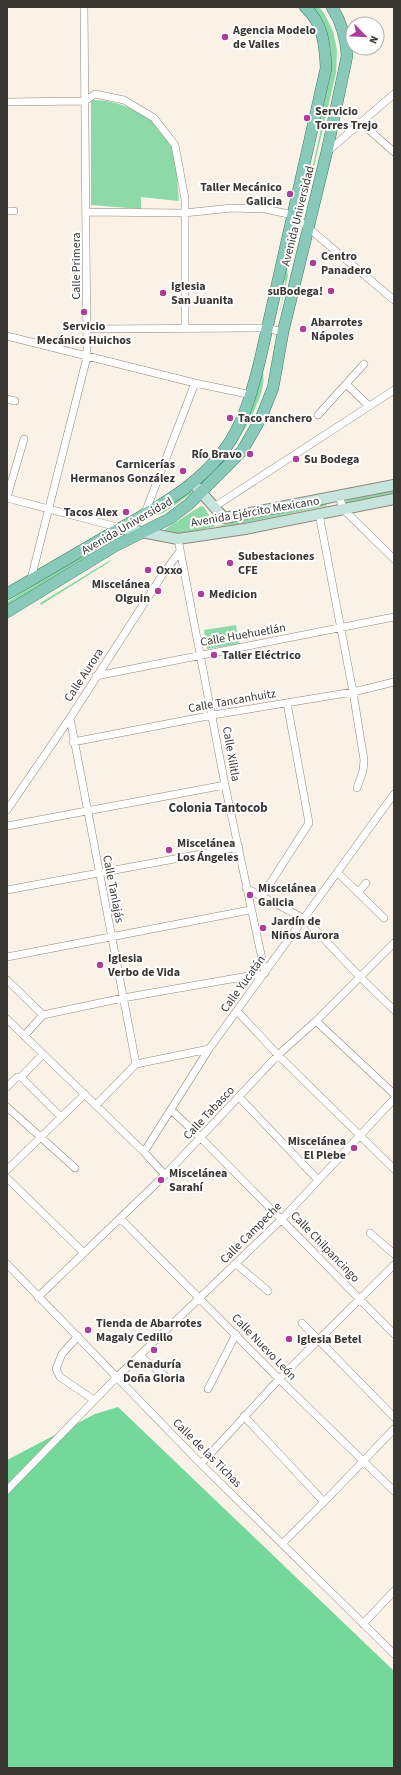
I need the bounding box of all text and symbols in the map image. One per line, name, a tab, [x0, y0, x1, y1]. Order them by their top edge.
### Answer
north arrow	[345, 16, 385, 56]
place label: Agencia Modelo de Valles	[232, 22, 316, 53]
marker: Agencia Modelo de Valles	[220, 32, 230, 42]
text: N	[365, 33, 382, 46]
place label: Servicio Torres Trejo	[315, 103, 378, 134]
marker: Servicio Torres Trejo	[302, 113, 312, 123]
street label: Avenida Universidad	[277, 164, 319, 268]
place label: Taller Mecánico Galicia	[200, 179, 282, 210]
marker: Taller Mecánico Galicia	[285, 189, 295, 199]
street label: Calle Primera	[68, 232, 85, 300]
place label: Centro Panadero	[321, 248, 372, 279]
marker: Centro Panadero	[308, 258, 318, 268]
place label: Iglesia San Juanita	[171, 278, 233, 309]
place label: suBodega!	[267, 283, 323, 300]
marker: suBodega!	[326, 286, 336, 296]
marker: Iglesia San Juanita	[158, 288, 168, 298]
marker: Servicio Mecánico Huichos	[79, 307, 89, 317]
place label: Abarrotes Nápoles	[310, 314, 363, 345]
place label: Servicio Mecánico Huichos	[37, 318, 131, 349]
marker: Abarrotes Nápoles	[298, 324, 308, 334]
place label: Taco ranchero	[238, 410, 313, 427]
marker: Taco ranchero	[225, 413, 235, 423]
place label: Río Bravo	[191, 446, 242, 463]
marker: Río Bravo	[245, 449, 255, 459]
place label: Su Bodega	[304, 451, 359, 468]
marker: Su Bodega	[291, 454, 301, 464]
place label: Carnicerías Hermanos González	[70, 456, 175, 487]
marker: Carnicerías Hermanos González	[178, 466, 188, 476]
street label: Avenida Ejército Mexicano	[189, 492, 321, 532]
street label: Avenida Universidad	[78, 493, 176, 559]
place label: Tacos Alex	[64, 504, 118, 521]
marker: Tacos Alex	[121, 507, 131, 517]
place label: Subestaciones CFE	[238, 548, 314, 579]
marker: Subestaciones CFE	[225, 558, 235, 568]
place label: Oxxo	[156, 562, 183, 579]
marker: Oxxo	[143, 565, 153, 575]
place label: Miscelánea Olguin	[92, 576, 150, 607]
marker: Miscelánea Olguin	[153, 586, 163, 596]
place label: Medicion	[209, 586, 257, 603]
marker: Medicion	[196, 589, 206, 599]
street label: Calle Huehuetlán	[199, 619, 287, 651]
street label: Calle Aurora	[60, 645, 108, 705]
place label: Taller Eléctrico	[222, 647, 301, 664]
marker: Taller Eléctrico	[209, 650, 219, 660]
street label: Calle Tancanhuitz	[187, 685, 277, 717]
street label: Calle Xilitla	[218, 725, 244, 783]
district label: Colonia Tantocob	[168, 799, 268, 817]
place label: Miscelánea Los Ángeles	[177, 835, 238, 866]
marker: Miscelánea Los Ángeles	[164, 845, 174, 855]
street label: Calle Tanlajás	[98, 854, 128, 924]
place label: Miscelánea Galicia	[258, 880, 316, 911]
marker: Miscelánea Galicia	[245, 890, 255, 900]
place label: Jardín de Niños Aurora	[271, 913, 339, 944]
marker: Jardín de Niños Aurora	[258, 923, 268, 933]
place label: Iglesia Verbo de Vida	[107, 950, 180, 981]
street label: Calle Yucatán	[216, 952, 270, 1016]
marker: Iglesia Verbo de Vida	[95, 960, 105, 970]
street label: Calle Tabasco	[180, 1082, 238, 1144]
place label: Miscelánea El Plebe	[288, 1133, 346, 1164]
marker: Miscelánea El Plebe	[349, 1143, 359, 1153]
place label: Miscelánea Sarahí	[169, 1165, 227, 1196]
marker: Miscelánea Sarahí	[156, 1175, 166, 1185]
street label: Calle Campeche	[216, 1198, 286, 1268]
street label: Calle Chilpancingo	[286, 1208, 364, 1286]
street label: Calle Nuevo León	[228, 1310, 300, 1384]
place label: Tienda de Abarrotes Magaly Cedillo	[96, 1315, 202, 1346]
marker: Tienda de Abarrotes Magaly Cedillo	[83, 1325, 93, 1335]
place label: Iglesia Betel	[297, 1331, 362, 1348]
marker: Iglesia Betel	[284, 1334, 294, 1344]
marker: Cenaduría Doña Gloria	[149, 1345, 159, 1355]
place label: Cenaduría Doña Gloria	[123, 1356, 185, 1387]
street label: Calle de las Tichas	[169, 1415, 245, 1491]

